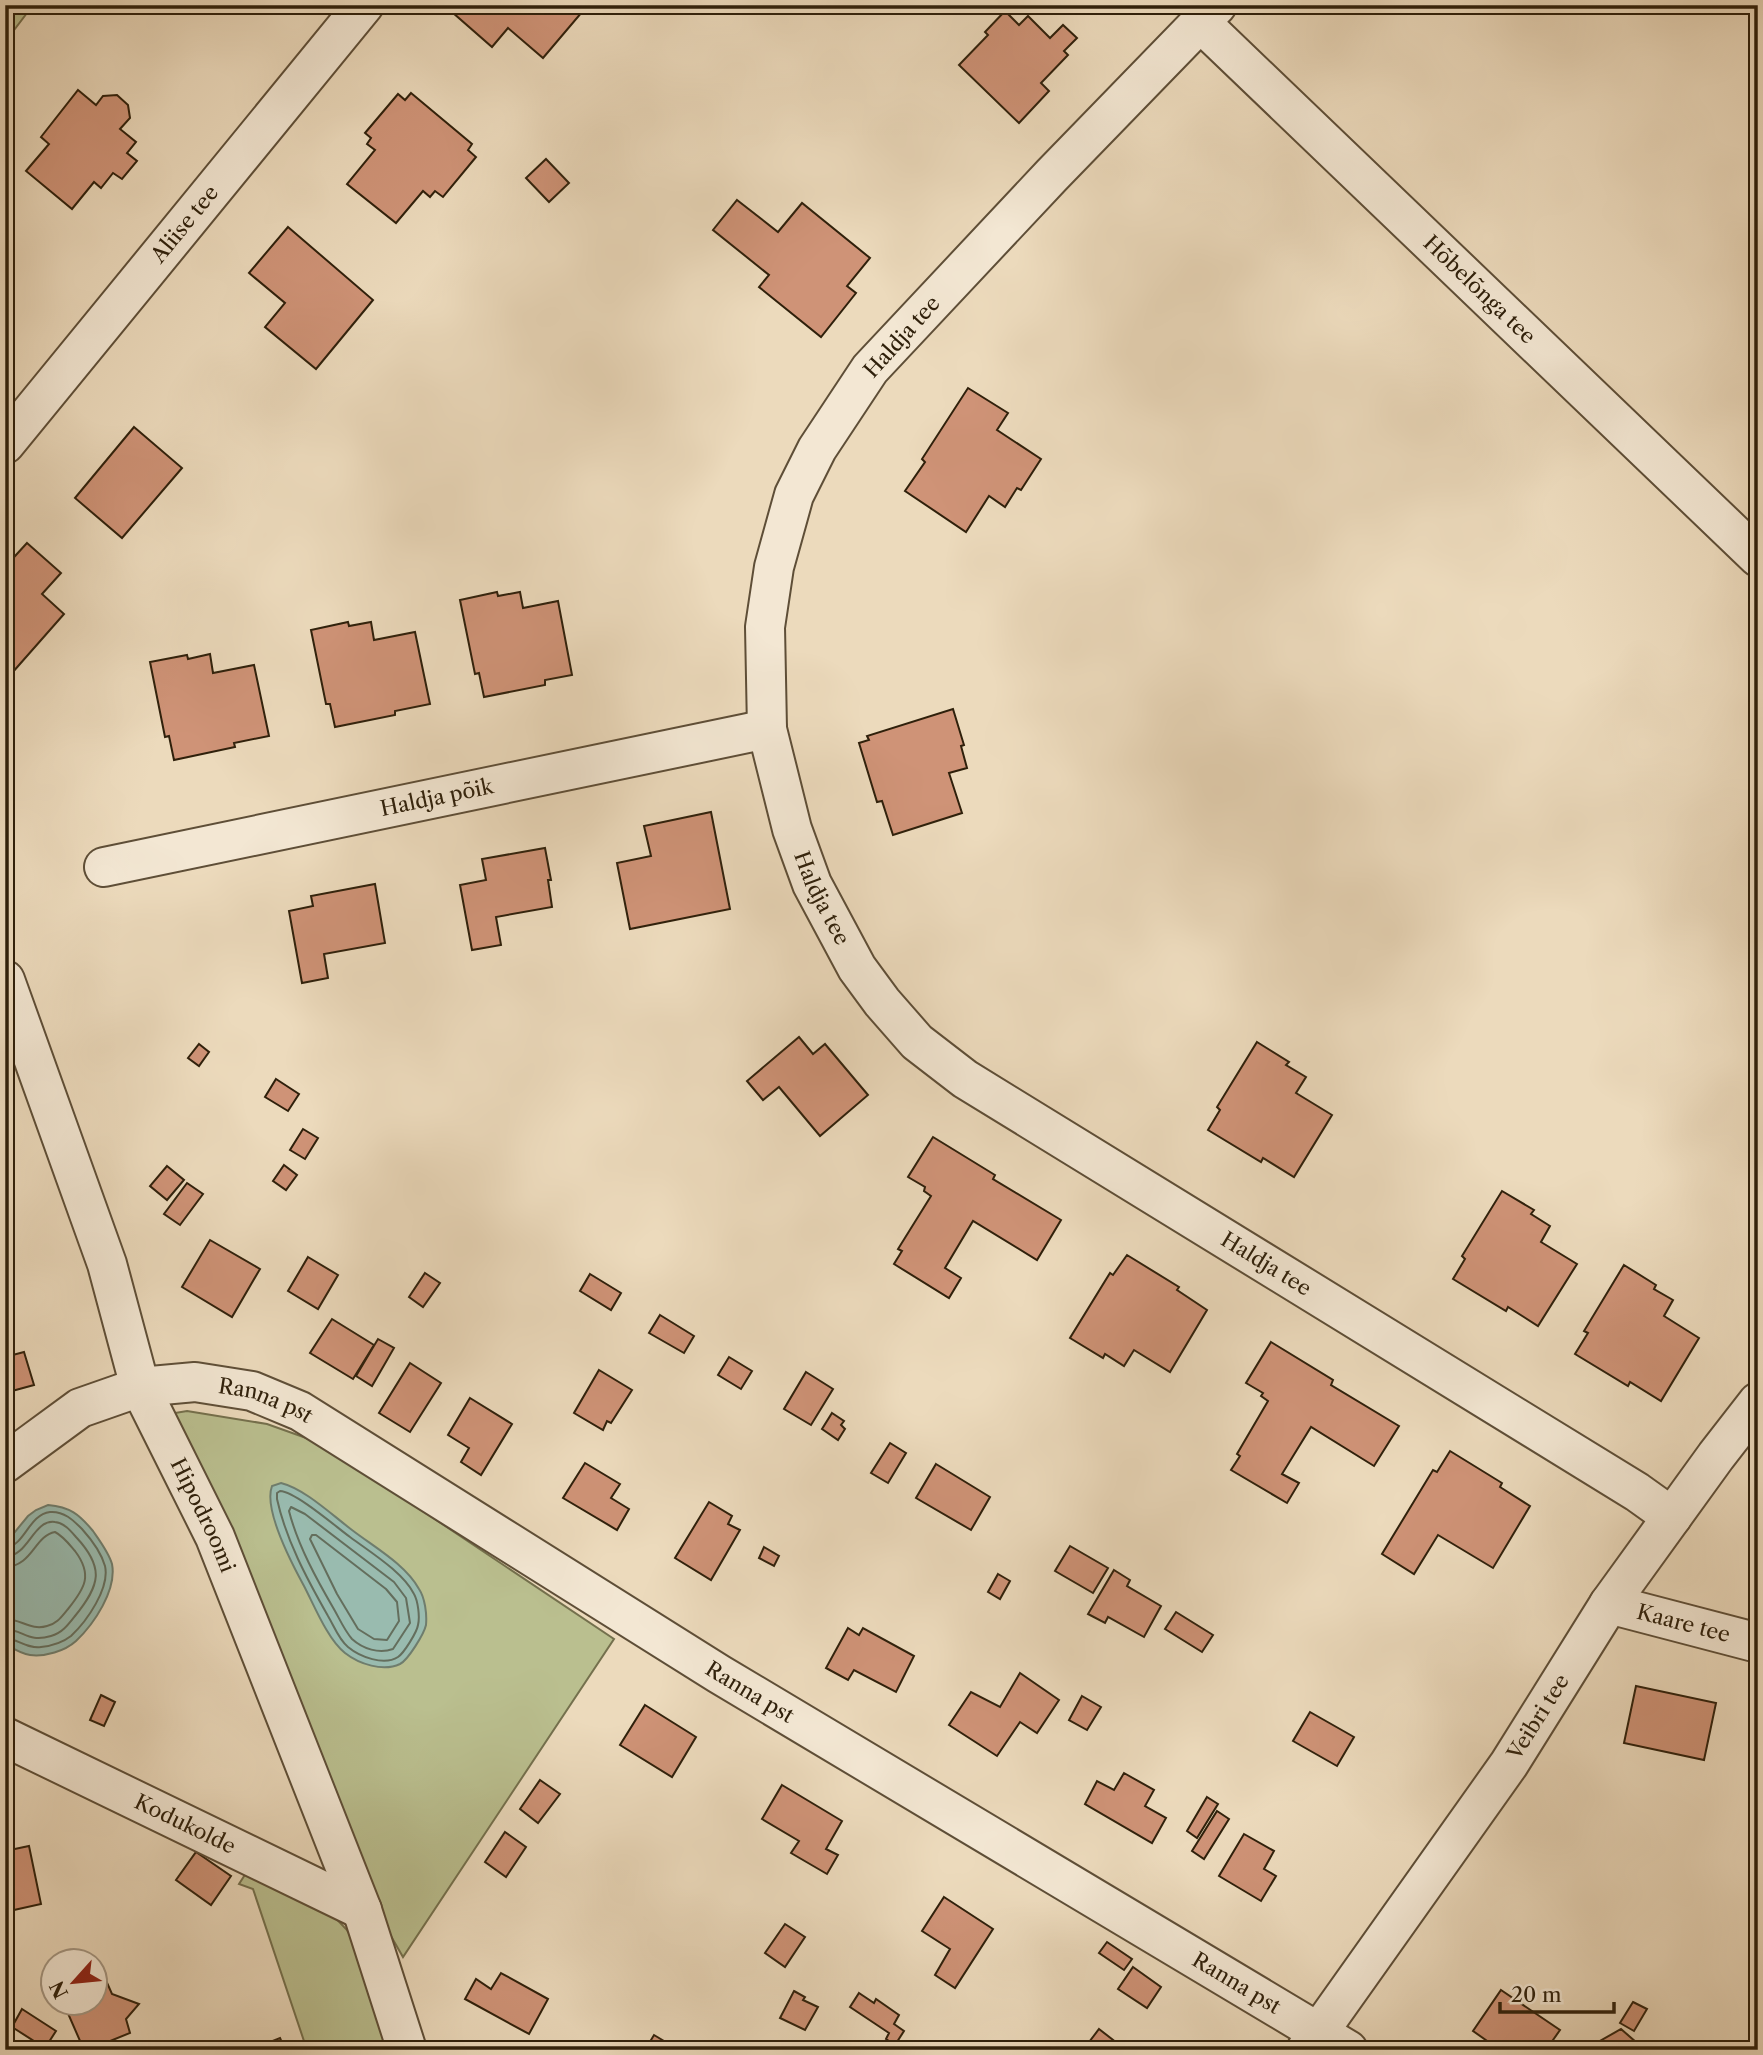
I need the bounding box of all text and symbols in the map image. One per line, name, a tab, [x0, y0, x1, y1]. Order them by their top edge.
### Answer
street label: Aliise tee	[145, 180, 223, 268]
street label: Hõbelõnga tee	[1419, 230, 1541, 349]
street label: Haldja tee	[858, 291, 945, 383]
street label: Haldja põik	[378, 773, 496, 821]
street label: Haldja tee	[789, 848, 855, 949]
street label: Haldja tee	[1217, 1226, 1316, 1301]
street label: Ranna pst	[217, 1373, 318, 1428]
street label: Hipodroomi	[166, 1454, 241, 1576]
street label: Kaare tee	[1634, 1599, 1733, 1647]
street label: Ranna pst	[701, 1656, 799, 1728]
street label: Veibri tee	[1501, 1670, 1574, 1765]
street label: Kodukolde	[131, 1789, 240, 1859]
north arrow	[38, 1946, 108, 2016]
street label: Ranna pst	[1188, 1947, 1286, 2019]
scale bar	[1500, 1971, 1614, 2015]
text: N	[45, 1977, 73, 2002]
text: 20 m	[1511, 1982, 1562, 2007]

